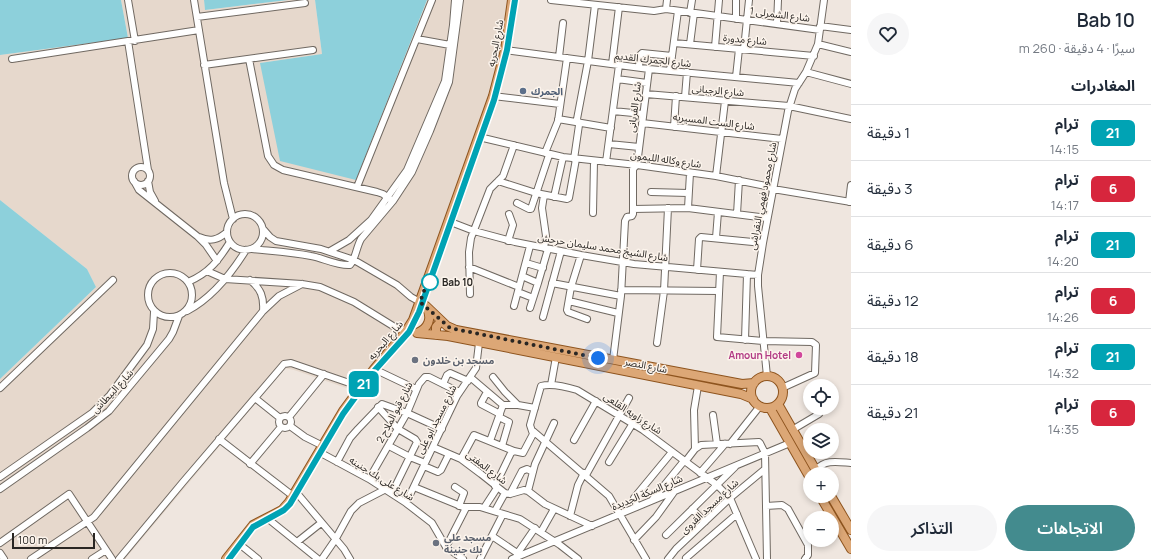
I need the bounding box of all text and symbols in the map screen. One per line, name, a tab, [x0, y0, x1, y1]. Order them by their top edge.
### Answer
street label: شارع الشمرلى 1	[749, 3, 811, 26]
text: Bab 10	[1077, 7, 1135, 33]
button: heart	[867, 13, 909, 55]
street label: شارع البحريه	[484, 18, 507, 68]
street label: شارع مدورة	[722, 30, 768, 49]
text: سيرًا · 4 دقيقة · 260 m	[1019, 39, 1135, 57]
street label: شارع الجمرك القديم	[614, 48, 692, 71]
text: المغادرات	[1071, 75, 1135, 96]
street label: شارع الفريانى	[624, 81, 645, 133]
street label: شارع الرجبانى	[691, 81, 745, 100]
place label: الجمرك	[531, 84, 563, 98]
marker: الجمرك	[518, 86, 528, 96]
street label: شارع الست المسيريه	[672, 109, 756, 134]
text: ترام	[1055, 113, 1079, 134]
text: 1 دقيقة	[867, 122, 910, 143]
text: 21	[1106, 123, 1120, 142]
text: 14:15	[1050, 140, 1079, 158]
street label: شارع محمود فهمي النقراشى	[745, 141, 781, 251]
street label: شارع وكاله الليمون	[629, 147, 703, 172]
text: ترام	[1055, 169, 1079, 190]
text: 3 دقيقة	[867, 178, 912, 199]
text: 6	[1109, 179, 1117, 198]
text: 14:17	[1051, 196, 1079, 214]
text: ترام	[1055, 225, 1079, 246]
street label: شارع الشيخ محمد سليمان حرحش	[537, 230, 669, 265]
text: 6 دقيقة	[867, 234, 913, 255]
text: 21	[1106, 235, 1120, 254]
text: 14:20	[1047, 252, 1079, 270]
marker: Bab 10	[421, 273, 439, 291]
place label: Bab 10	[442, 275, 473, 289]
text: ترام	[1055, 281, 1079, 302]
text: 12 دقيقة	[867, 290, 919, 311]
text: 6	[1109, 291, 1117, 310]
text: 14:26	[1047, 308, 1079, 326]
street label: شارع البحريه	[364, 317, 407, 363]
text: ترام	[1055, 337, 1079, 358]
text: 18 دقيقة	[867, 346, 919, 367]
text: 21	[1106, 347, 1120, 366]
your location	[588, 348, 608, 368]
place label: Amoun Hotel	[728, 348, 791, 362]
marker: Amoun Hotel	[794, 350, 804, 360]
place label: مسجد بن خلدون	[423, 353, 494, 367]
street label: شارع النصر	[622, 354, 669, 377]
marker: مسجد بن خلدون	[410, 355, 420, 365]
text: 14:32	[1048, 364, 1079, 382]
street label: شارع البيطاش	[88, 366, 137, 417]
line badge: 21	[346, 371, 382, 397]
text: 21	[357, 374, 371, 393]
street label: شارع قبو الملاح 2	[373, 379, 416, 445]
map controls	[803, 379, 839, 547]
button: locate	[803, 379, 839, 415]
street label: شارع مسجد ابو على	[412, 382, 460, 457]
street label: شارع زاويه القلعى	[600, 389, 665, 438]
text: ترام	[1055, 393, 1079, 414]
text: 21 دقيقة	[867, 402, 919, 423]
text: 6	[1109, 403, 1117, 422]
text: 14:35	[1048, 420, 1079, 438]
button: layers	[803, 423, 839, 459]
street label: شارع المفتى	[463, 447, 511, 488]
street label: شارع على بك جنينه	[346, 452, 417, 505]
button: +	[803, 467, 839, 503]
street label: شارع السكة الجديدة	[609, 471, 685, 514]
street label: شارع مسجد القروى	[677, 475, 742, 537]
button: التذاكر	[867, 505, 997, 551]
button: الاتجاهات	[1005, 505, 1135, 551]
button: −	[803, 511, 839, 547]
place label: مسجد على بك جنينة	[444, 530, 491, 556]
scale bar	[12, 531, 95, 550]
text: 100 m	[18, 532, 47, 547]
marker: مسجد على بك جنينة	[431, 538, 441, 548]

